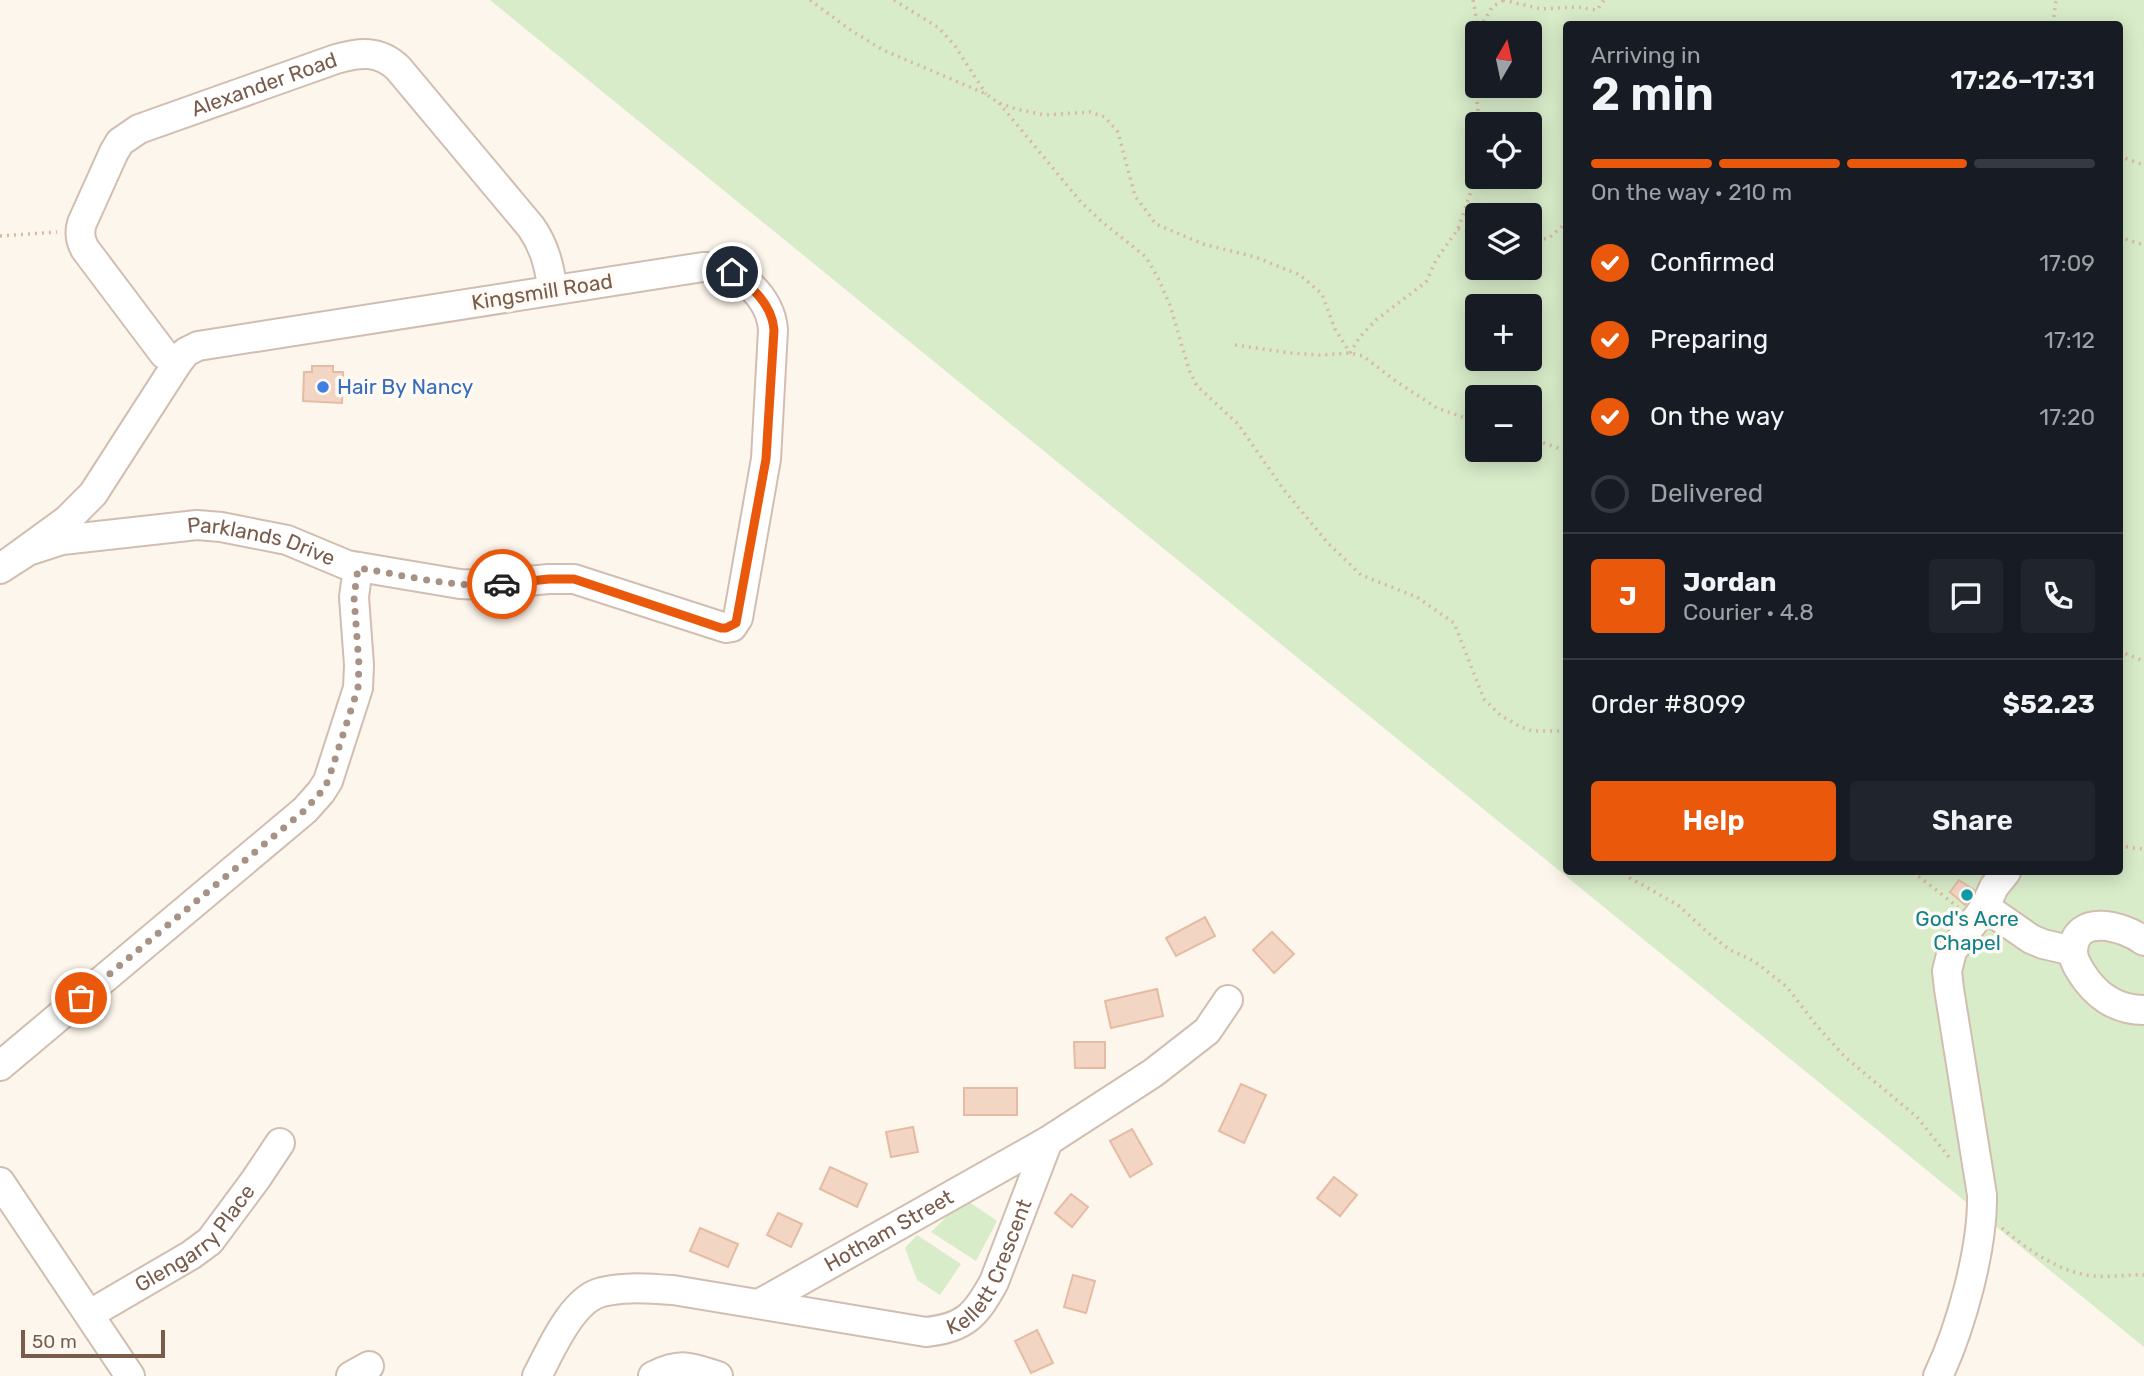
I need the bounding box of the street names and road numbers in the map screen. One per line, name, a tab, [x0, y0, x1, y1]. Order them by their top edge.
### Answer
street label: Alexander Road	[188, 47, 340, 121]
street label: Kingsmill Road	[470, 268, 614, 315]
street label: Parklands Drive	[186, 512, 339, 571]
street label: Glengarry Place	[130, 1179, 260, 1297]
street label: Hotham Street	[820, 1184, 957, 1277]
street label: Kellett Crescent	[943, 1195, 1037, 1340]

